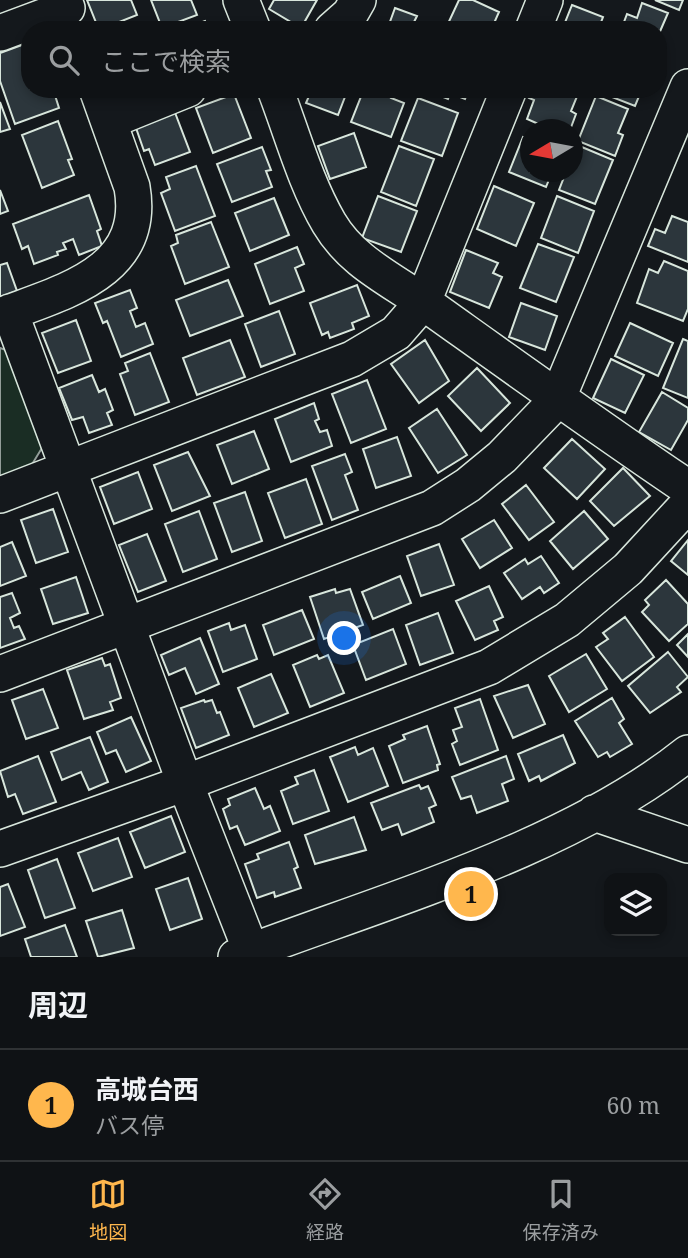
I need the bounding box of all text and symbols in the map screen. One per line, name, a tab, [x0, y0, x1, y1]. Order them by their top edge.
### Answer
search box	[21, 21, 667, 98]
icon: search	[45, 41, 83, 79]
text: ここで検索	[101, 43, 231, 79]
north arrow	[520, 119, 583, 182]
your location	[327, 621, 361, 655]
pin: 1	[448, 868, 494, 920]
map controls	[604, 873, 667, 936]
button: layers	[604, 873, 667, 936]
text: 周辺	[28, 984, 88, 1025]
text: 高城台西	[95, 1071, 199, 1107]
text: 1	[45, 1089, 58, 1121]
text: 60 m	[607, 1089, 660, 1121]
text: バス停	[95, 1109, 164, 1141]
tab: 地図	[89, 1175, 127, 1245]
tab: 経路	[306, 1175, 344, 1245]
tab: 保存済み	[523, 1175, 599, 1245]

